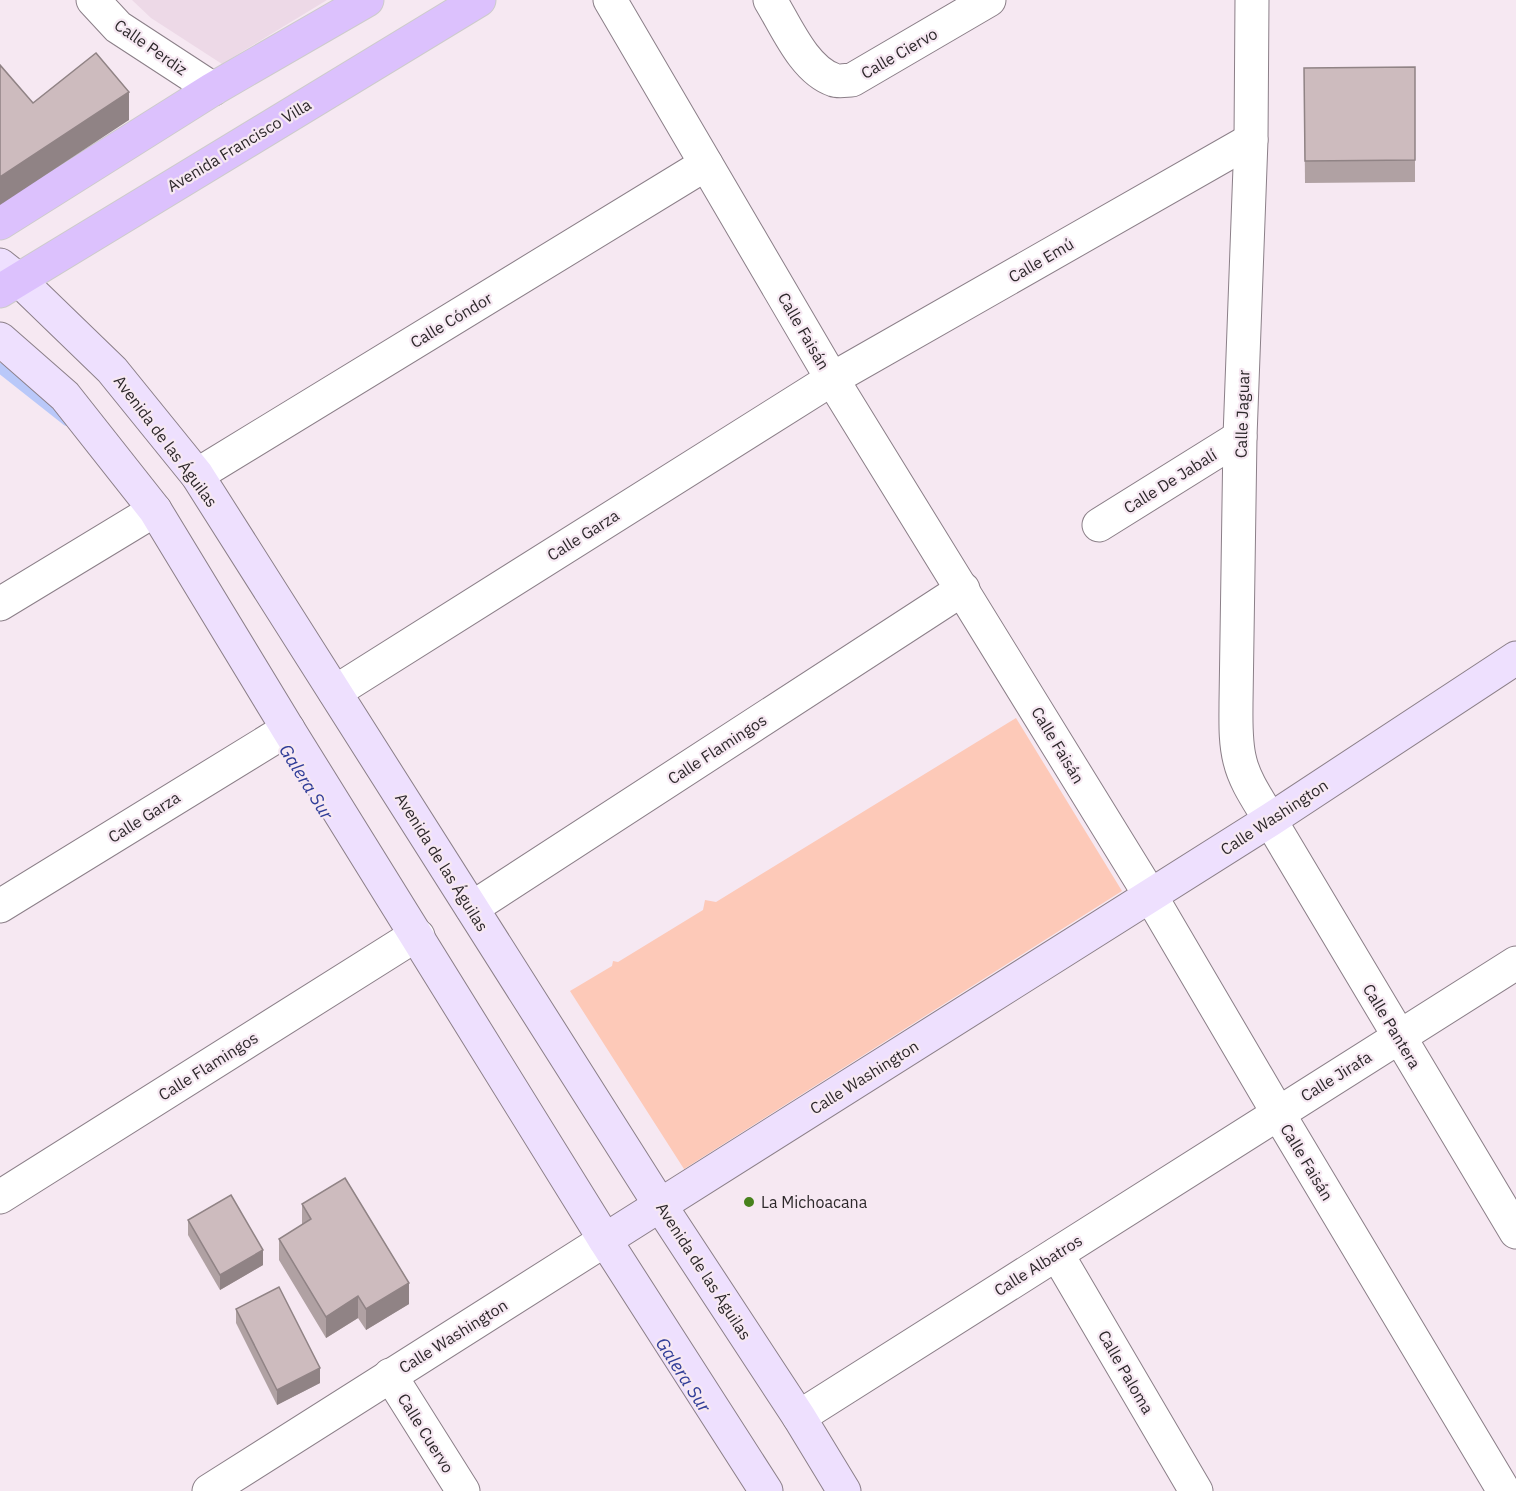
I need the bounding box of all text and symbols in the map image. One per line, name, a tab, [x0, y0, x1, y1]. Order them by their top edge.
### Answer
street label: Calle Perdiz	[111, 15, 191, 79]
street label: Calle Ciervo	[857, 23, 941, 83]
street label: Avenida Francisco Villa	[163, 94, 315, 196]
street label: Calle Emú	[1005, 233, 1077, 287]
street label: Calle Cóndor	[407, 288, 496, 352]
street label: Calle Faisán	[774, 289, 834, 373]
street label: Calle Jaguar	[1230, 369, 1254, 458]
street label: Avenida de las Águilas	[110, 371, 223, 511]
street label: Calle De Jabalí	[1120, 444, 1220, 518]
street label: Calle Garza	[543, 505, 623, 565]
street label: Calle Faisán	[1027, 703, 1089, 787]
street label: Calle Flamingos	[664, 710, 770, 788]
water label: Galera Sur	[274, 740, 339, 824]
street label: Calle Washington	[1216, 775, 1332, 859]
street label: Calle Garza	[104, 787, 184, 847]
street label: Avenida de las Águilas	[391, 788, 494, 935]
street label: Calle Pantera	[1359, 980, 1425, 1072]
street label: Calle Flamingos	[155, 1027, 261, 1105]
street label: Calle Washington	[806, 1036, 922, 1118]
street label: Calle Jirafa	[1297, 1046, 1376, 1106]
street label: Calle Faisán	[1276, 1120, 1338, 1204]
place label: La Michoacana	[761, 1192, 868, 1212]
marker: La Michoacana	[742, 1195, 756, 1209]
street label: Avenida de las Águilas	[652, 1198, 757, 1343]
street label: Calle Albatros	[990, 1230, 1086, 1300]
street label: Calle Washington	[395, 1295, 511, 1377]
street label: Calle Paloma	[1094, 1326, 1158, 1418]
water label: Galera Sur	[651, 1333, 716, 1417]
street label: Calle Cuervo	[394, 1389, 458, 1477]

